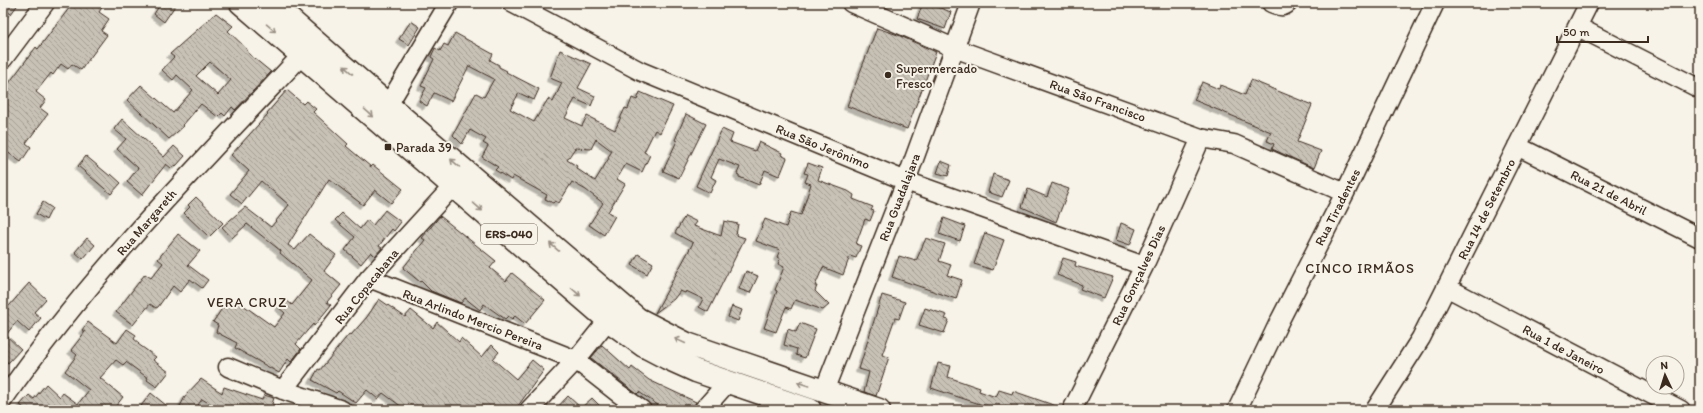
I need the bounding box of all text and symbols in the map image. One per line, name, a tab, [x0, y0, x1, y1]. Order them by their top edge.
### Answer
scale bar	[1557, 18, 1648, 44]
one-way arrow	[265, 23, 276, 32]
text: 50 m	[1563, 25, 1589, 39]
place label: Supermercado Fresco	[896, 61, 978, 91]
one-way arrow	[343, 66, 353, 75]
marker: Supermercado Fresco	[883, 70, 893, 80]
street label: Rua São Francisco	[1048, 76, 1148, 125]
one-way arrow	[364, 109, 374, 118]
street label: Rua São Jerônimo	[774, 121, 872, 172]
place label: Parada 39	[396, 140, 452, 155]
marker: Parada 39	[383, 142, 393, 152]
street label: Rua Guadalajara	[876, 151, 923, 243]
street label: Rua 14 de Setembro	[1455, 156, 1519, 262]
one-way arrow	[450, 158, 461, 167]
street label: Rua Tiradentes	[1312, 166, 1363, 248]
street label: Rua 21 de Abril	[1568, 167, 1650, 218]
street label: Rua Margareth	[113, 186, 179, 259]
one-way arrow	[472, 203, 483, 212]
street label: Rua Gonçalves Dias	[1109, 222, 1168, 328]
road number: ERS-040	[481, 224, 537, 244]
one-way arrow	[549, 243, 559, 252]
street label: Rua Copacabana	[331, 245, 402, 327]
district label: CINCO IRMÃOS	[1305, 260, 1415, 277]
street label: Rua Arlindo Mercio Pereira	[401, 286, 546, 353]
one-way arrow	[571, 288, 581, 297]
district label: VERA CRUZ	[207, 294, 287, 311]
street label: Rua 1 de Janeiro	[1520, 322, 1608, 378]
one-way arrow	[674, 337, 686, 344]
north arrow	[1645, 355, 1685, 395]
text: N	[1660, 359, 1669, 372]
one-way arrow	[797, 379, 809, 387]

